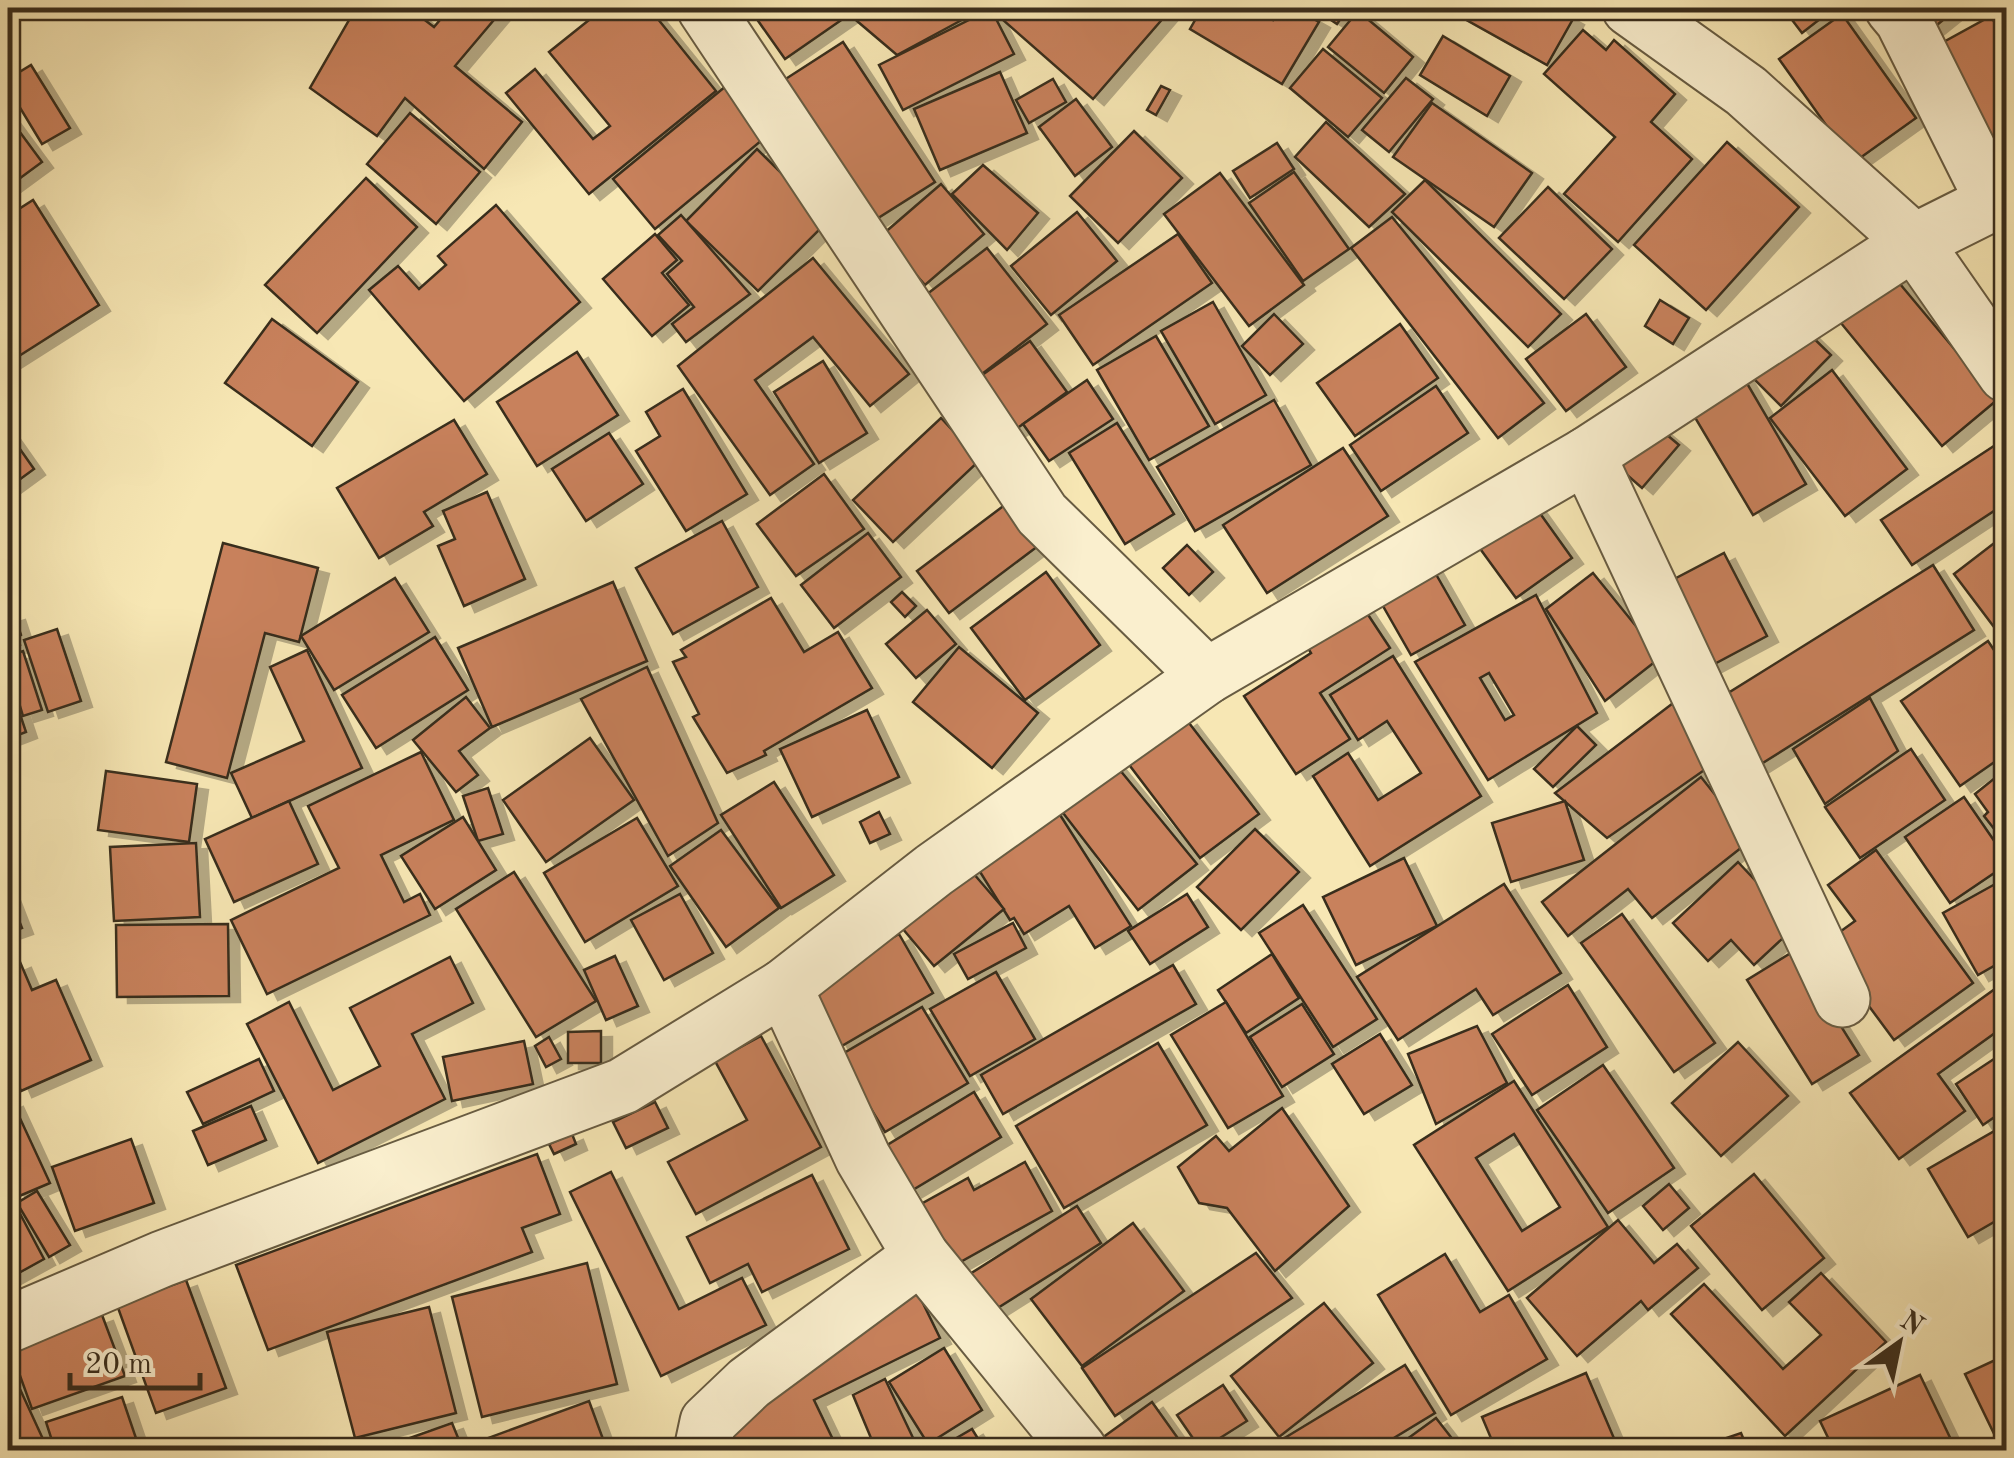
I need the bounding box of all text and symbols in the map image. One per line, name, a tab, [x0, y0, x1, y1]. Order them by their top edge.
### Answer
north arrow	[1849, 1293, 1949, 1393]
text: N	[1894, 1307, 1928, 1342]
scale bar	[70, 1328, 200, 1390]
text: 20 m	[85, 1350, 152, 1380]

